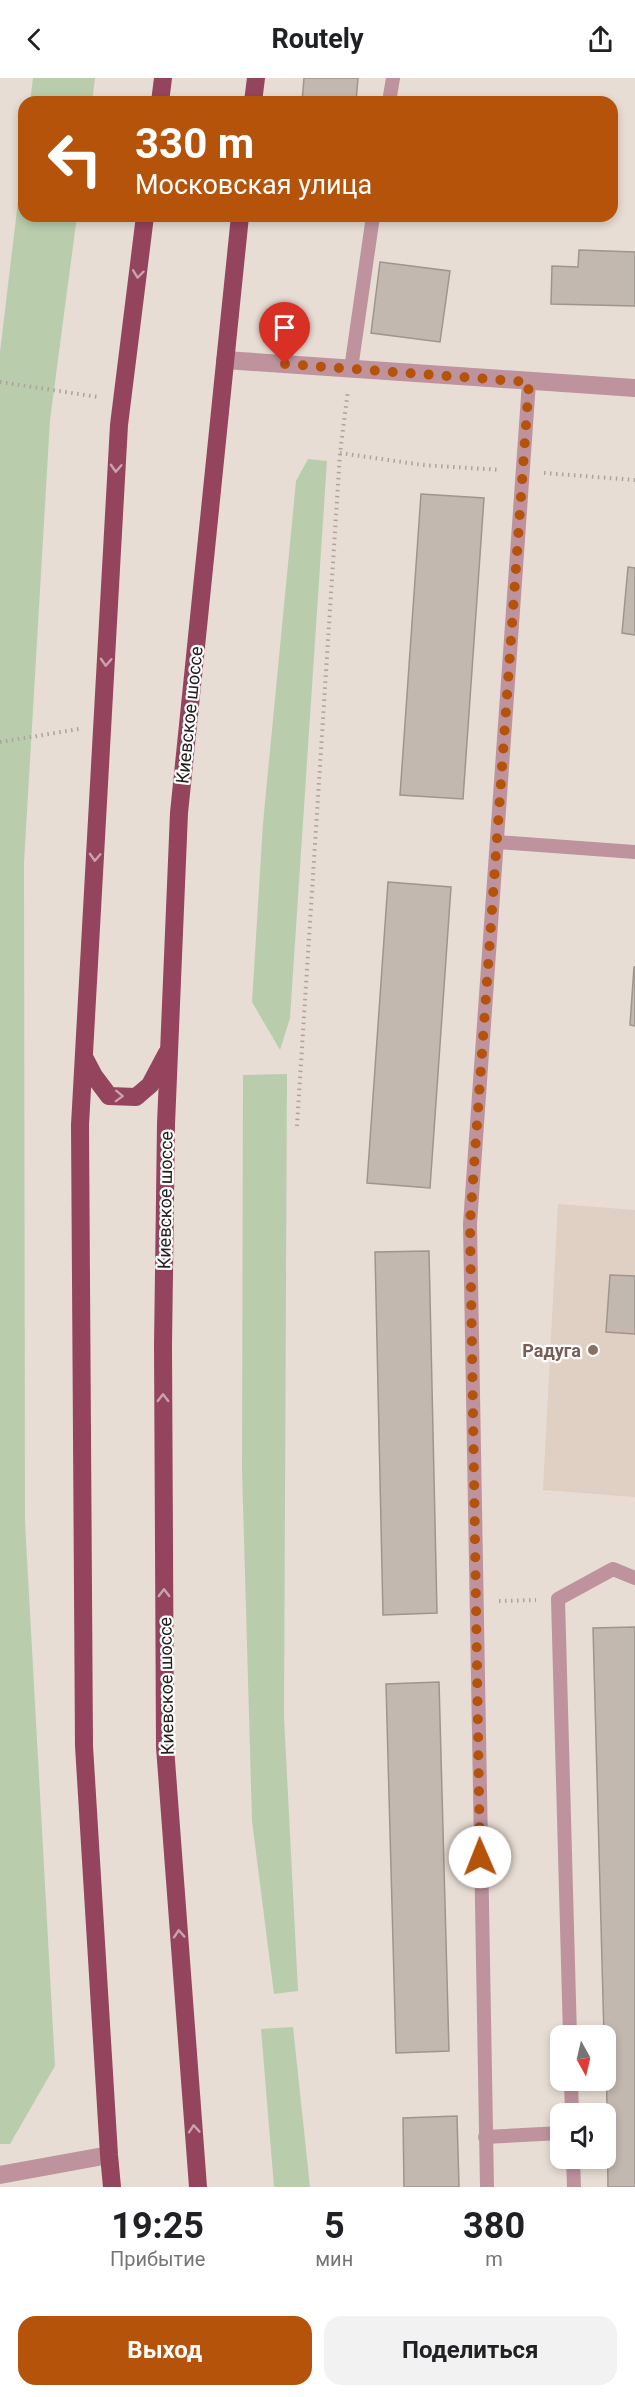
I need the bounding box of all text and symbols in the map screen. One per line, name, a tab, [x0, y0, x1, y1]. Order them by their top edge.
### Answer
icon: back	[18, 23, 51, 56]
text: Routely	[271, 23, 364, 55]
icon: share	[584, 23, 617, 56]
text: 330 m	[135, 119, 254, 168]
icon: left	[36, 120, 114, 198]
text: Московская улица	[135, 169, 372, 201]
one-way arrow	[132, 269, 145, 279]
pin	[259, 302, 310, 364]
icon: arrive	[268, 311, 301, 344]
one-way arrow	[110, 463, 123, 472]
street label: Киевское шоссе	[171, 645, 207, 785]
one-way arrow	[99, 658, 112, 667]
one-way arrow	[88, 853, 101, 862]
one-way arrow	[114, 1090, 123, 1103]
street label: Киевское шоссе	[153, 1131, 177, 1269]
place label: Радуга	[522, 1340, 581, 1361]
marker: Радуга	[586, 1343, 600, 1357]
one-way arrow	[157, 1393, 169, 1402]
one-way arrow	[158, 1588, 170, 1597]
street label: Киевское шоссе	[154, 1617, 178, 1755]
position arrow	[448, 1825, 512, 1889]
one-way arrow	[173, 1930, 186, 1939]
north arrow	[550, 2025, 616, 2091]
map controls	[550, 2025, 616, 2169]
button: sound	[550, 2103, 616, 2169]
one-way arrow	[187, 2124, 200, 2133]
text: 19:25	[111, 2205, 204, 2247]
text: 5	[324, 2205, 345, 2247]
text: 380	[463, 2205, 525, 2247]
text: Прибытие	[110, 2247, 205, 2271]
text: мин	[315, 2247, 353, 2271]
text: m	[485, 2247, 503, 2271]
button: Выход	[18, 2316, 312, 2385]
button: Поделиться	[324, 2316, 617, 2385]

